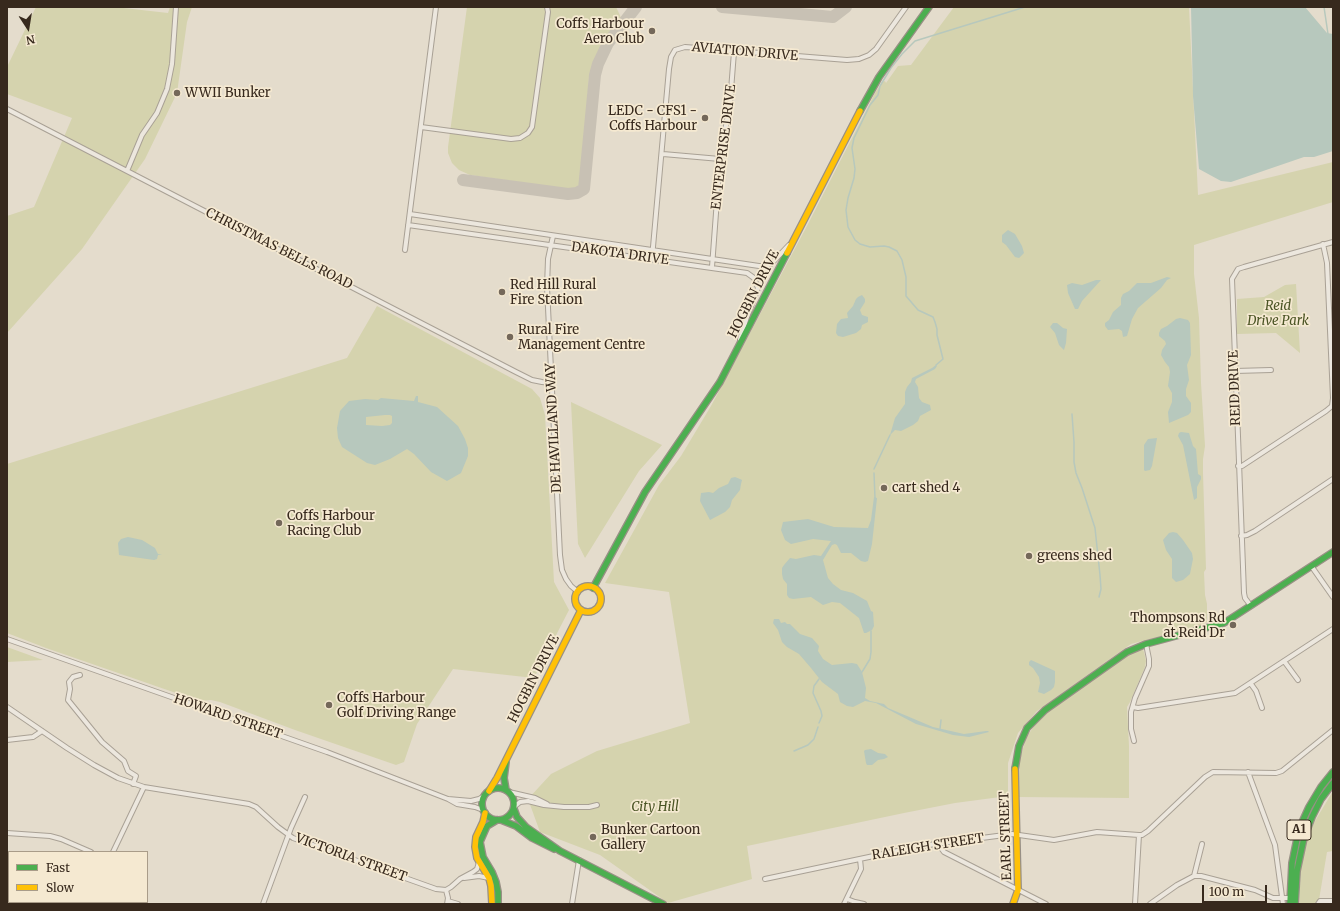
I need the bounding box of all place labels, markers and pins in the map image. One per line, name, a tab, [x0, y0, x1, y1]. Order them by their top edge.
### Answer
place label: Coffs Harbour Aero Club	[556, 16, 644, 47]
marker: Coffs Harbour Aero Club	[647, 26, 657, 36]
place label: WWII Bunker	[185, 85, 271, 101]
marker: WWII Bunker	[172, 88, 182, 98]
place label: LEDC - CFS1 - Coffs Harbour	[608, 103, 697, 134]
marker: LEDC - CFS1 - Coffs Harbour	[700, 113, 710, 123]
place label: Red Hill Rural Fire Station	[510, 277, 596, 308]
marker: Red Hill Rural Fire Station	[497, 287, 507, 297]
place label: Rural Fire Management Centre	[518, 322, 645, 353]
marker: Rural Fire Management Centre	[505, 332, 515, 342]
place label: cart shed 4	[892, 480, 960, 496]
marker: cart shed 4	[879, 483, 889, 493]
place label: Coffs Harbour Racing Club	[287, 508, 375, 539]
marker: Coffs Harbour Racing Club	[274, 518, 284, 528]
place label: greens shed	[1037, 548, 1112, 564]
marker: greens shed	[1024, 551, 1034, 561]
place label: Thompsons Rd at Reid Dr	[1130, 610, 1225, 641]
marker: Thompsons Rd at Reid Dr	[1228, 620, 1238, 630]
place label: Coffs Harbour Golf Driving Range	[337, 690, 456, 721]
marker: Coffs Harbour Golf Driving Range	[324, 700, 334, 710]
place label: Bunker Cartoon Gallery	[601, 822, 700, 853]
marker: Bunker Cartoon Gallery	[588, 832, 598, 842]

